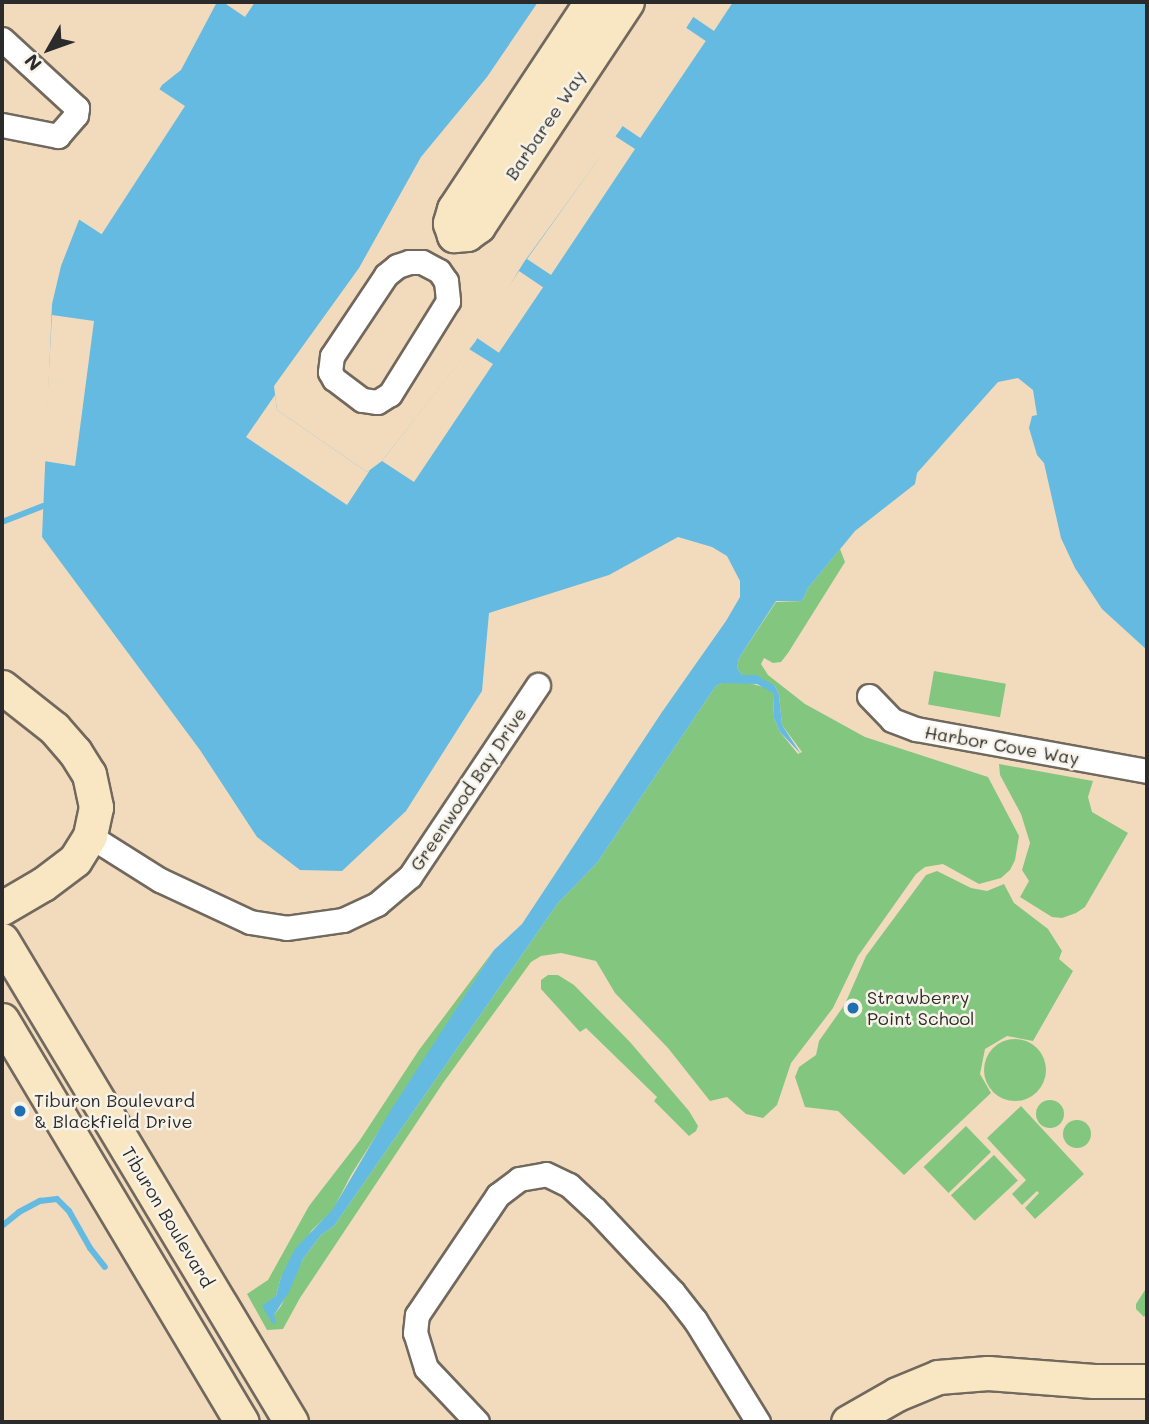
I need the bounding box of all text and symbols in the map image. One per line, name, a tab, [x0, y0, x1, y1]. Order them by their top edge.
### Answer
north arrow	[14, 14, 84, 84]
text: N	[18, 49, 47, 76]
street label: Barbaree Way	[500, 66, 590, 184]
street label: Greenwood Bay Drive	[405, 703, 531, 875]
street label: Harbor Cove Way	[923, 721, 1081, 769]
place label: Strawberry Point School	[867, 987, 975, 1030]
marker: Strawberry Point School	[845, 1000, 861, 1016]
place label: Tiburon Boulevard & Blackfield Drive	[34, 1090, 195, 1132]
marker: Tiburon Boulevard & Blackfield Drive	[12, 1103, 28, 1119]
street label: Tiburon Boulevard	[117, 1143, 219, 1291]

